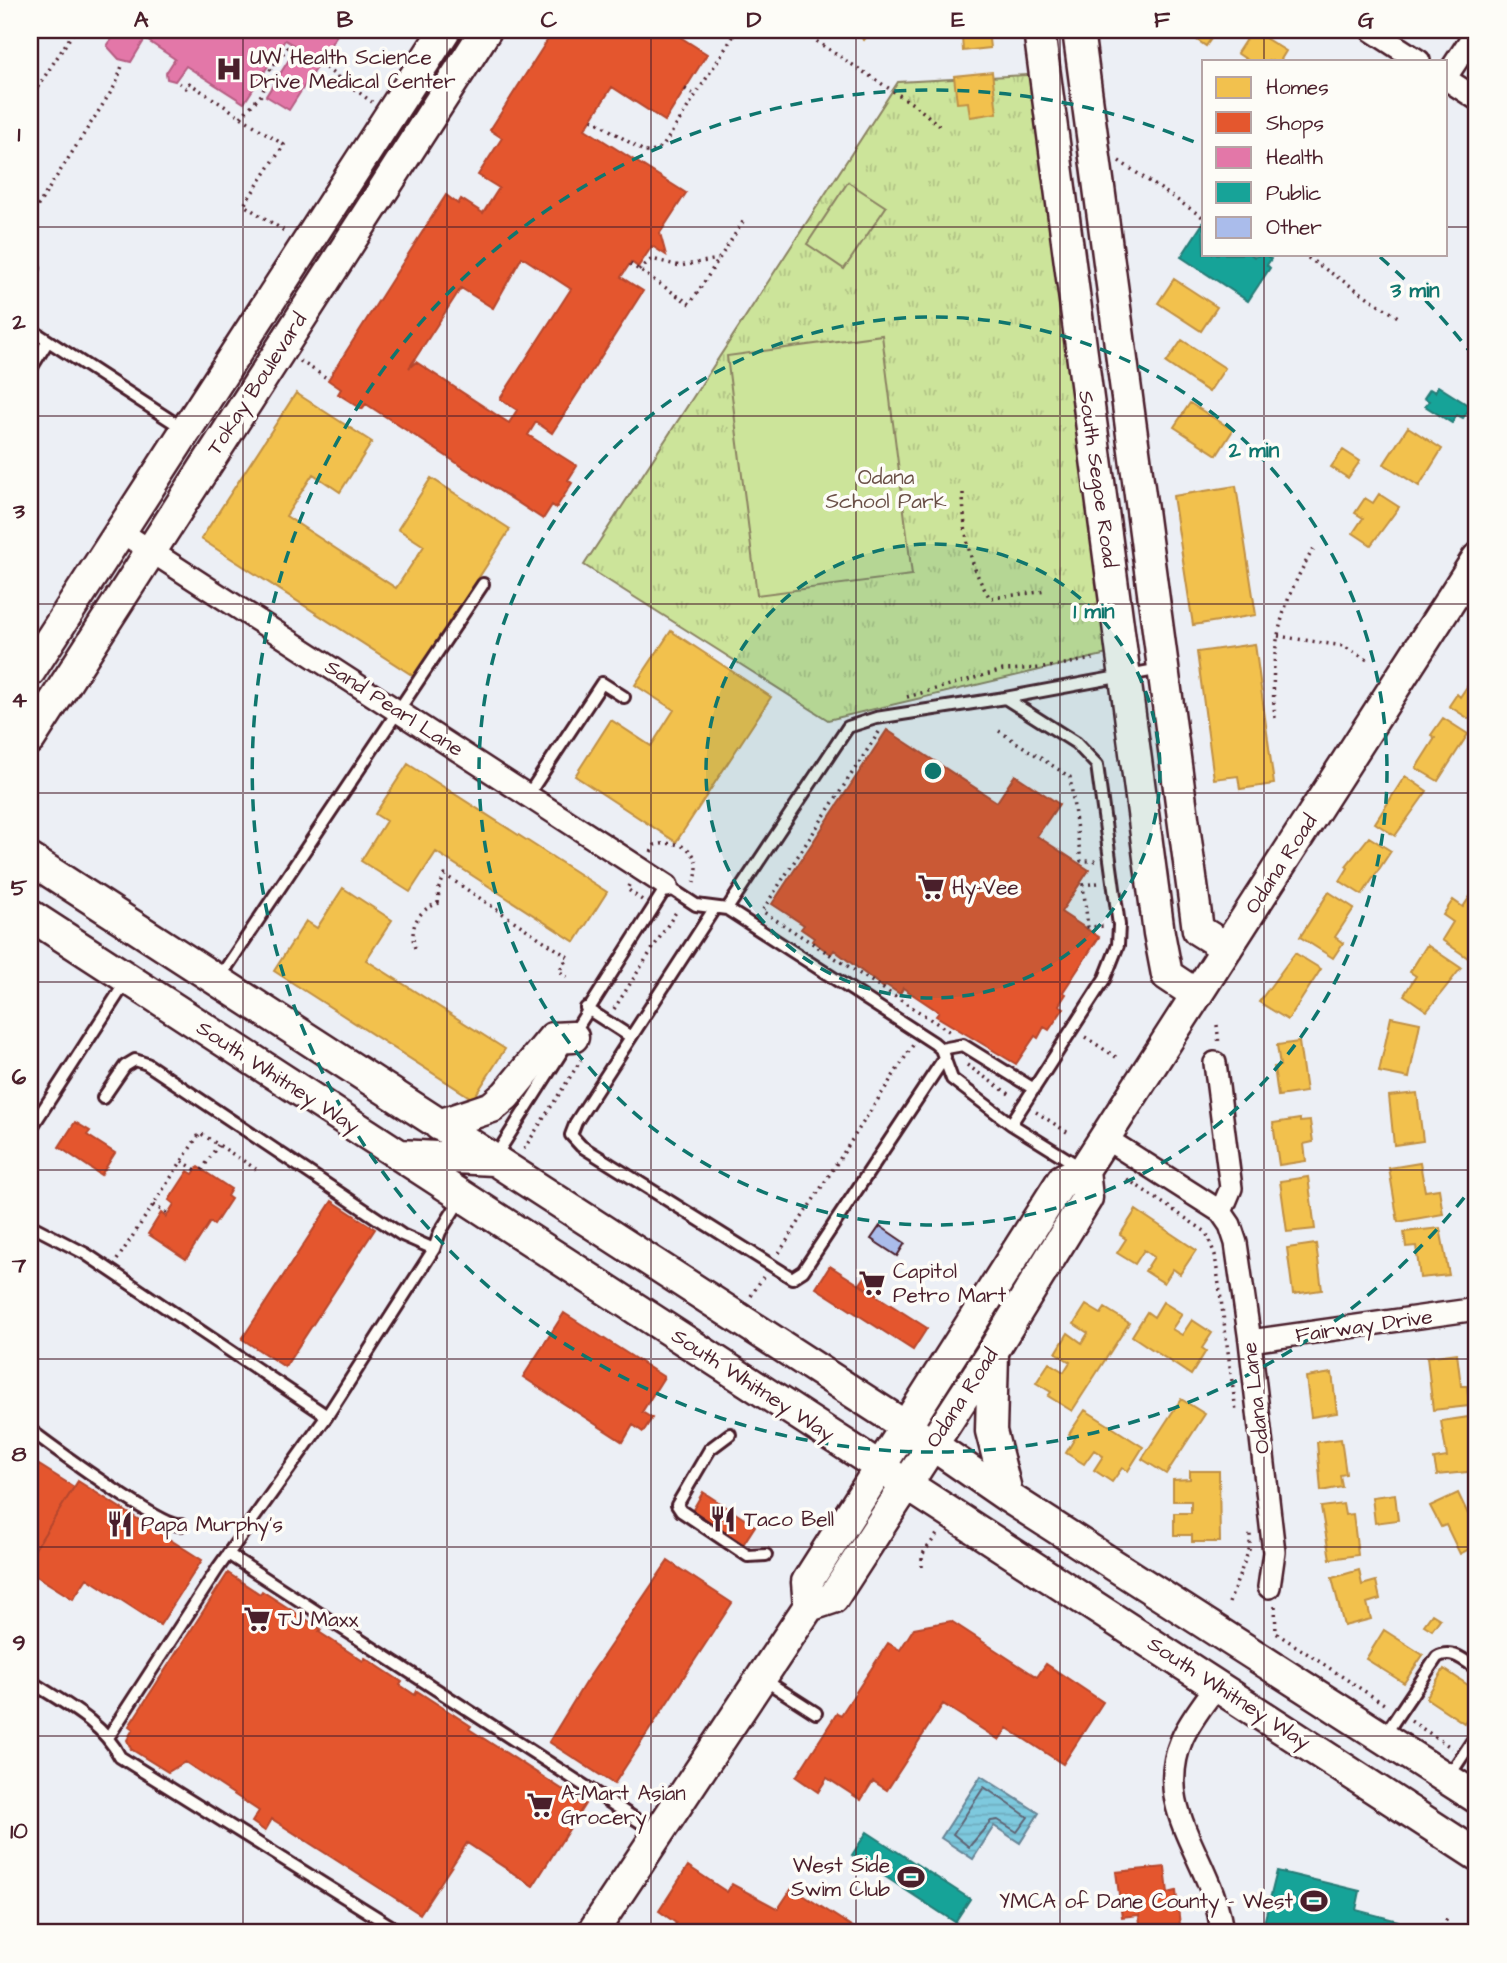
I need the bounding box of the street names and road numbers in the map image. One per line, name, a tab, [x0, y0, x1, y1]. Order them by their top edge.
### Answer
street label: Tokay Boulevard	[200, 307, 316, 462]
street label: South Segoe Road	[1069, 388, 1125, 570]
street label: Sand Pearl Lane	[319, 652, 469, 764]
street label: Odana Road	[1238, 808, 1324, 919]
street label: South Whitney Way	[190, 1013, 365, 1143]
street label: Fairway Drive	[1294, 1302, 1435, 1352]
street label: South Whitney Way	[665, 1321, 840, 1451]
street label: Odana Lane	[1235, 1341, 1277, 1455]
street label: Odana Road	[919, 1342, 1005, 1453]
street label: South Whitney Way	[1141, 1629, 1316, 1759]

